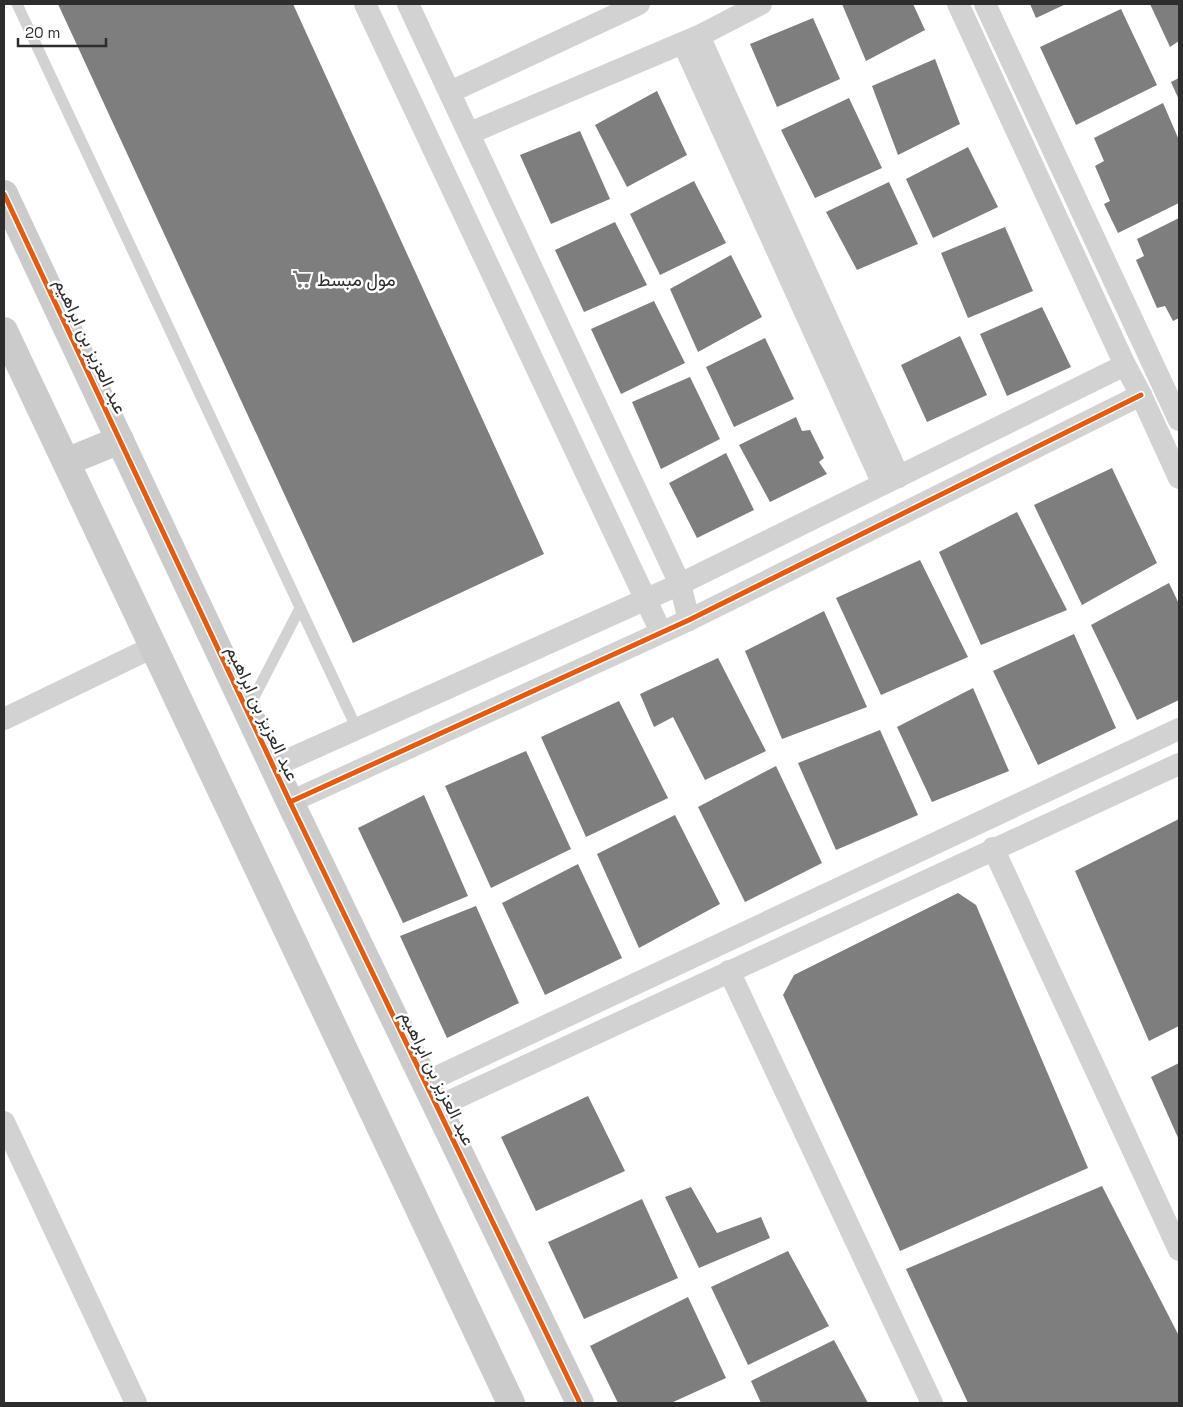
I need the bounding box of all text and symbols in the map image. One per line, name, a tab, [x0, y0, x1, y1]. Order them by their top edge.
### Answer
scale bar	[18, 15, 105, 47]
text: 20 m	[25, 23, 60, 42]
supermarket icon: مول مبسط	[291, 268, 313, 290]
place label: مول مبسط	[317, 268, 396, 291]
street label: عبد العزيز بن ابراهيم	[49, 275, 132, 418]
street label: عبد العزيز بن ابراهيم	[221, 642, 304, 785]
street label: عبد العزيز بن ابراهيم	[395, 1007, 481, 1150]

